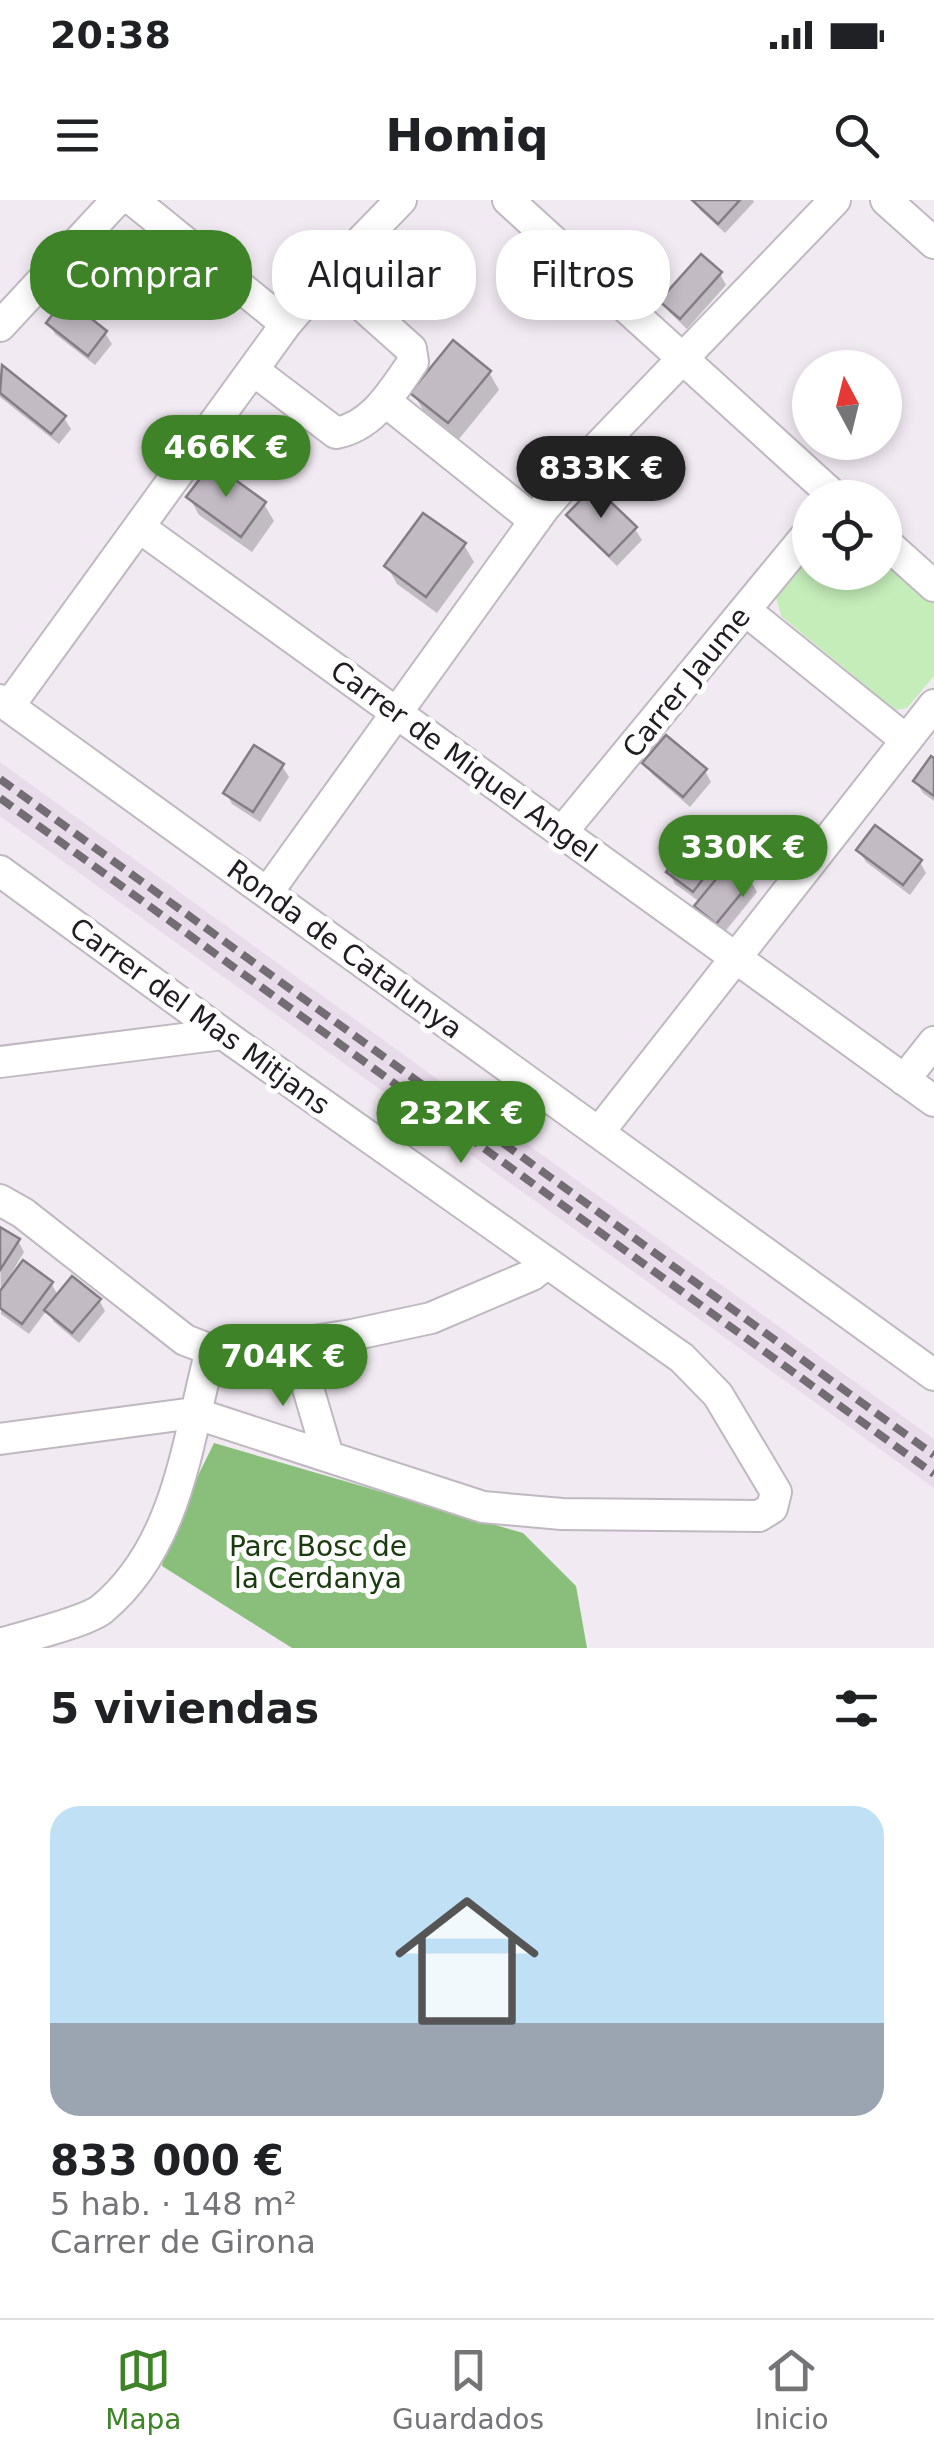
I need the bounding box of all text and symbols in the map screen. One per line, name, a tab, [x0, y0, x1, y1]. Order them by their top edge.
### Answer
text: 20:38	[50, 13, 171, 57]
icon: menu	[50, 108, 105, 163]
icon: search	[829, 108, 884, 163]
text: Homiq	[385, 109, 549, 162]
chip: Comprar	[30, 230, 252, 320]
chip: Alquilar	[272, 230, 476, 320]
chip: Filtros	[496, 230, 670, 320]
north arrow	[792, 350, 902, 460]
map controls	[792, 350, 902, 590]
pin: 466K €	[145, 415, 307, 500]
text: 466K €	[164, 428, 289, 466]
pin: 833K €	[520, 436, 682, 521]
text: 833K €	[539, 449, 664, 487]
button: locate	[792, 480, 902, 590]
street label: Carrer Jaume	[616, 600, 757, 764]
street label: Carrer de Miquel Angel	[324, 654, 603, 869]
pin: 330K €	[662, 815, 824, 900]
text: 330K €	[681, 828, 806, 866]
street label: Ronda de Catalunya	[221, 853, 469, 1046]
street label: Carrer del Mas Mitjans	[63, 911, 336, 1122]
pin: 232K €	[380, 1081, 542, 1166]
text: 232K €	[399, 1094, 524, 1132]
pin: 704K €	[202, 1324, 364, 1409]
text: 704K €	[221, 1337, 346, 1375]
park label: Parc Bosc de la Cerdanya	[229, 1530, 407, 1595]
icon: filters	[829, 1681, 884, 1736]
text: 5 viviendas	[50, 1684, 319, 1733]
icon: home	[377, 1871, 557, 2051]
text: 833 000 €	[50, 2136, 284, 2185]
text: 5 hab. · 148 m²	[50, 2185, 297, 2223]
text: Carrer de Girona	[50, 2223, 316, 2261]
tab: Mapa	[105, 2343, 182, 2436]
tab: Guardados	[392, 2343, 544, 2436]
tab: Inicio	[755, 2343, 829, 2436]

